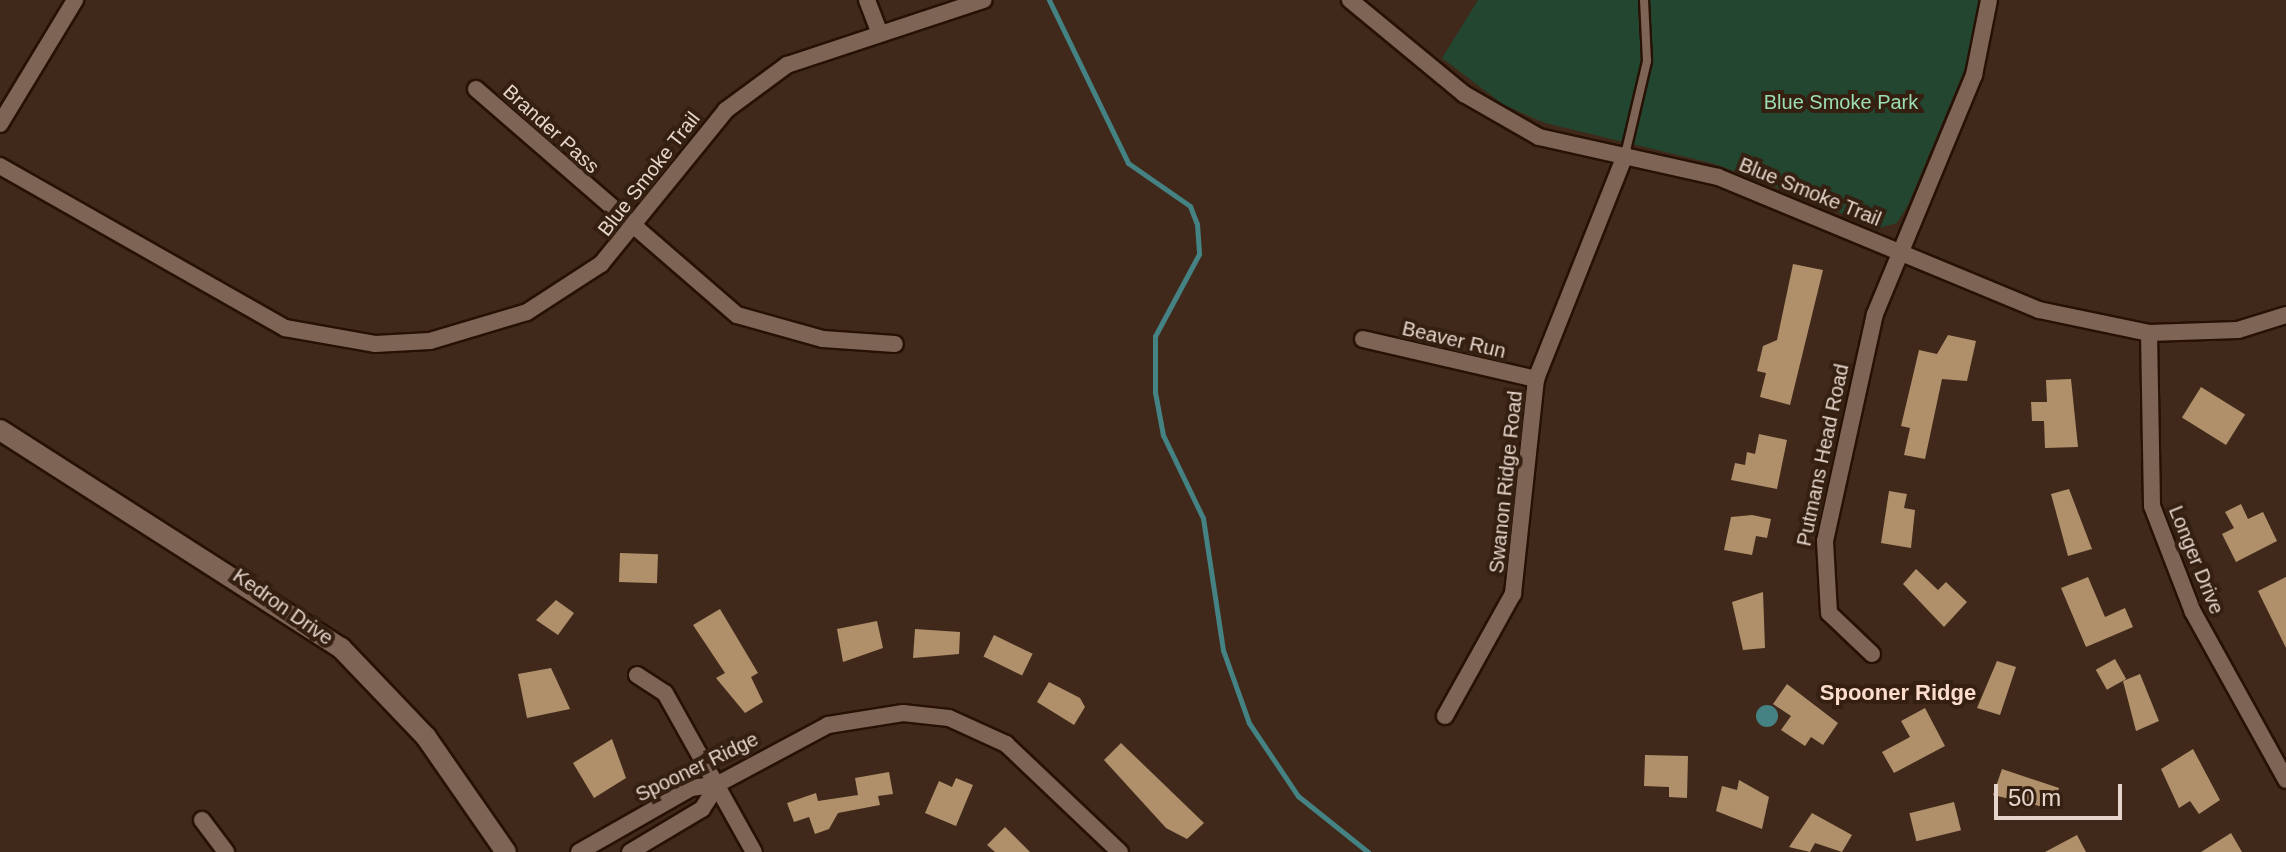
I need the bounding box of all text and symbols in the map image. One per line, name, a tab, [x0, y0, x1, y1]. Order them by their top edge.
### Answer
street label: Brander Pass	[498, 80, 604, 178]
park label: Blue Smoke Park	[1764, 90, 1918, 114]
street label: Blue Smoke Trail	[593, 107, 705, 241]
street label: Blue Smoke Trail	[1735, 152, 1885, 232]
street label: Beaver Run	[1400, 316, 1508, 364]
street label: Putmans Head Road	[1792, 362, 1854, 548]
street label: Swanon Ridge Road	[1484, 390, 1528, 574]
street label: Longer Drive	[2163, 502, 2229, 618]
street label: Kedron Drive	[228, 564, 338, 650]
district label: Spooner Ridge	[1820, 680, 1976, 706]
street label: Spooner Ridge	[632, 727, 762, 807]
scale bar	[1998, 768, 2126, 818]
text: 50 m	[2008, 784, 2061, 811]

